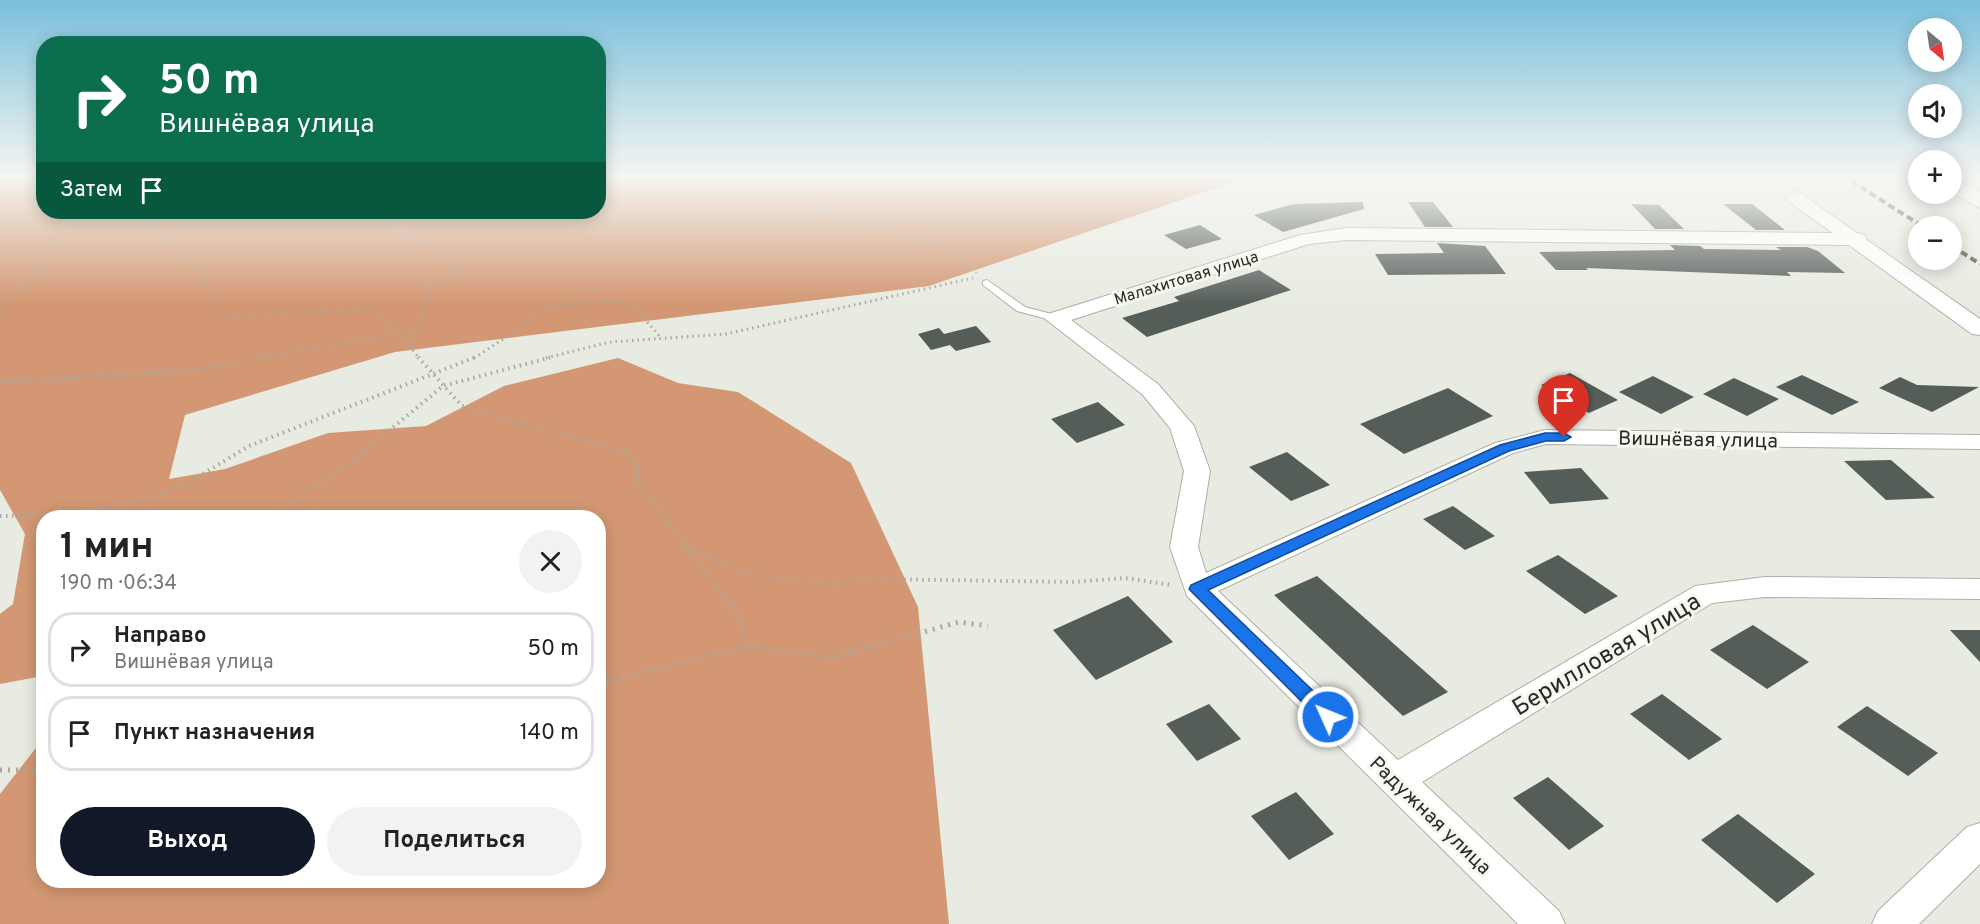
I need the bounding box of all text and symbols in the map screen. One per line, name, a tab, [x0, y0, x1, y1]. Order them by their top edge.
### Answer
north arrow	[1908, 18, 1962, 72]
map controls	[1908, 18, 1962, 270]
text: 50 m	[159, 56, 260, 109]
icon: right	[60, 60, 138, 138]
button: sound	[1908, 84, 1962, 138]
text: Вишнёвая улица	[159, 108, 374, 142]
button: +	[1908, 150, 1962, 204]
icon: arrive	[135, 174, 168, 207]
text: Затем	[60, 177, 123, 204]
button: −	[1908, 216, 1962, 270]
street label: Малахитовая улица	[1112, 247, 1261, 310]
pin	[1538, 375, 1589, 437]
icon: arrive	[1547, 384, 1580, 417]
street label: Вишнёвая улица	[1618, 427, 1778, 455]
text: 1 мин	[60, 525, 154, 571]
button: close	[519, 530, 582, 593]
text: 190 m · 06:34	[60, 571, 177, 597]
street label: Берилловая улица	[1507, 588, 1707, 724]
text: Направо	[114, 623, 206, 650]
icon: right	[63, 633, 96, 666]
text: 50 m	[527, 636, 579, 663]
text: Вишнёвая улица	[114, 650, 274, 676]
position arrow	[1296, 685, 1360, 749]
icon: arrive	[63, 717, 96, 750]
text: Пункт назначения	[114, 720, 315, 747]
text: 140 m	[520, 720, 579, 747]
street label: Радужная улица	[1363, 752, 1496, 881]
button: Выход	[60, 807, 315, 876]
button: Поделиться	[327, 807, 582, 876]

